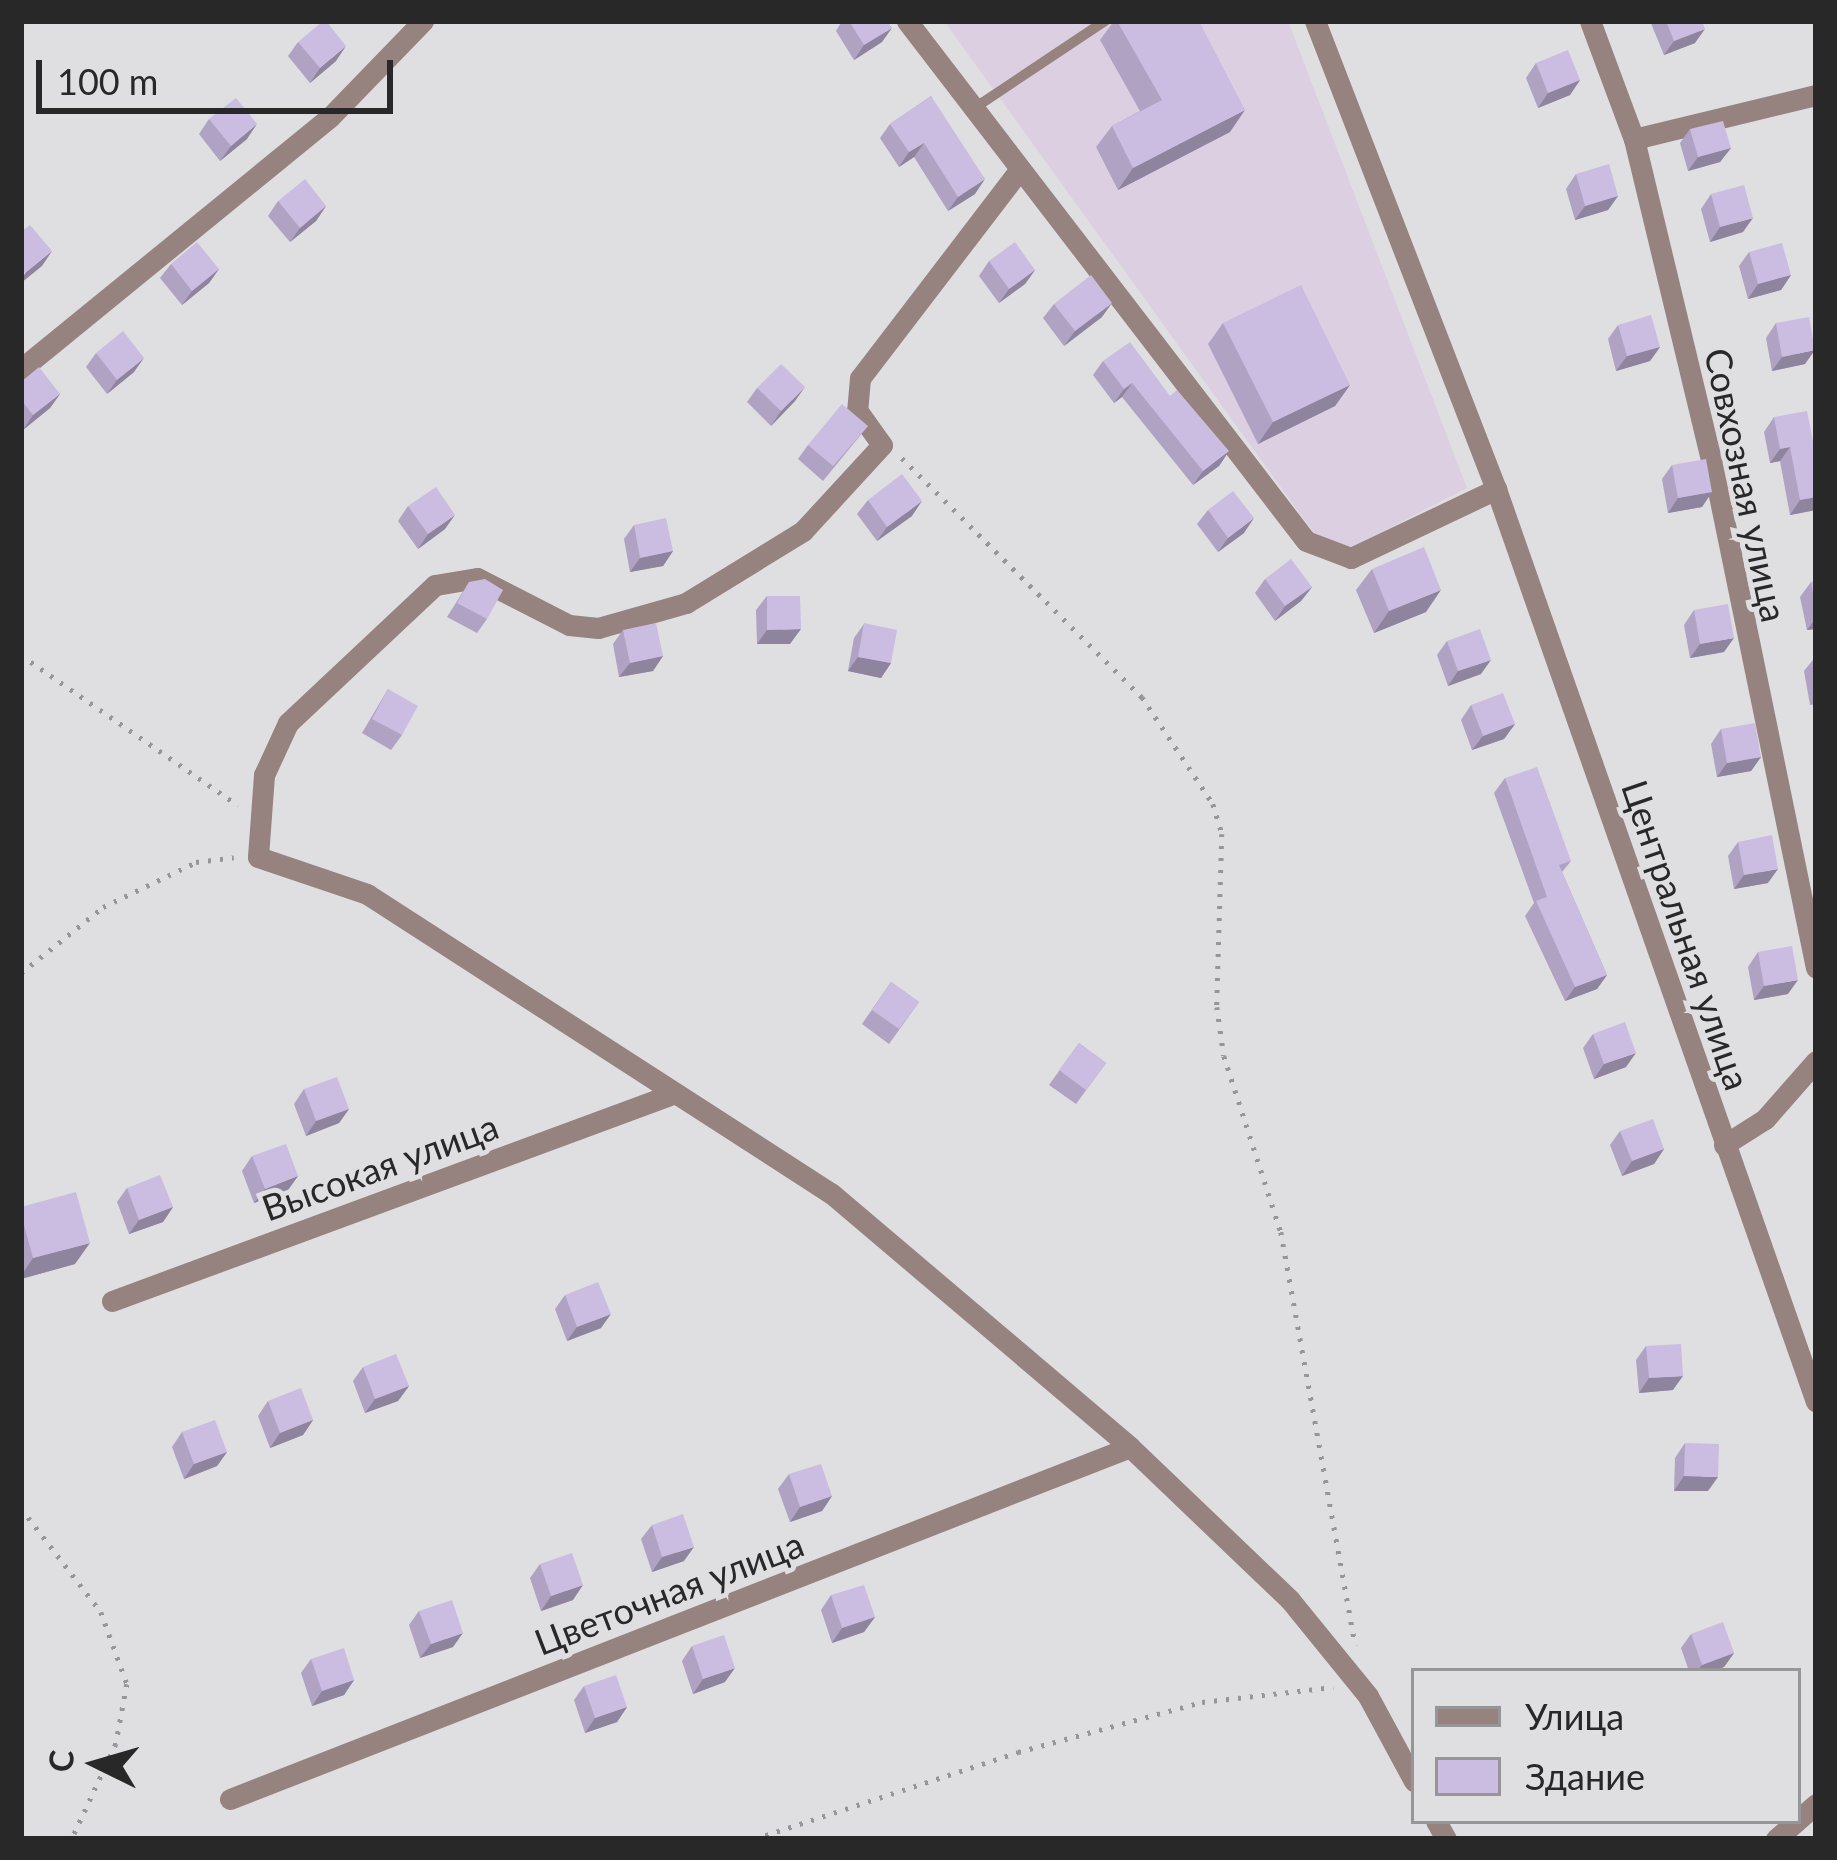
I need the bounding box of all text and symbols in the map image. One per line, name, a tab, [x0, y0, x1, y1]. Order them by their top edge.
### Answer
scale bar	[42, 36, 399, 110]
text: 100 m	[57, 59, 158, 103]
street label: Совхозная улица	[1696, 344, 1796, 626]
street label: Центральная улица	[1613, 775, 1759, 1095]
street label: Высокая улица	[256, 1104, 504, 1230]
street label: Цветочная улица	[529, 1522, 809, 1664]
legend	[1411, 1668, 1801, 1824]
text: Улица	[1525, 1694, 1624, 1738]
north arrow	[36, 1704, 156, 1824]
text: С	[39, 1748, 81, 1773]
text: Здание	[1525, 1754, 1645, 1798]

